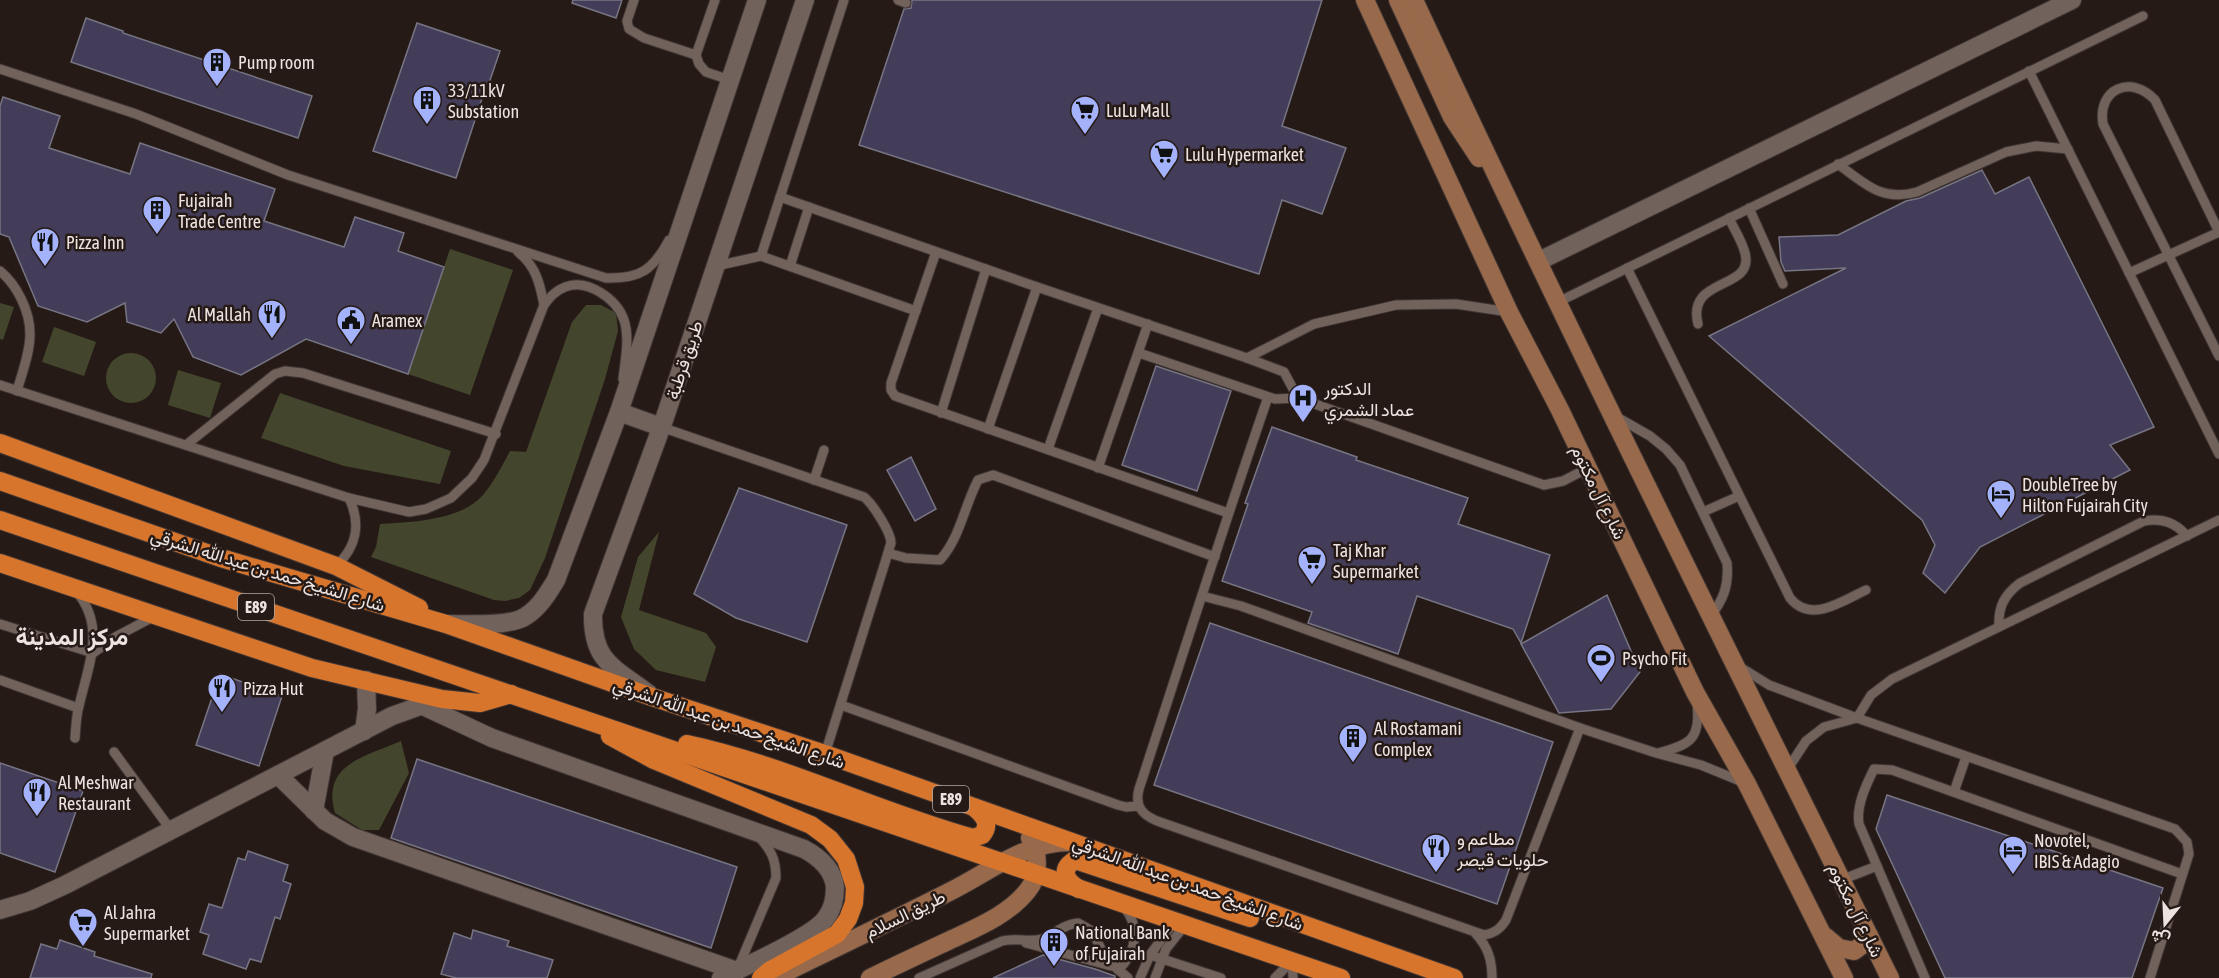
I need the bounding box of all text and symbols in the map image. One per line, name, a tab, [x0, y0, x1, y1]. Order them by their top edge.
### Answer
building icon: Pump room	[201, 46, 233, 88]
place label: Pump room	[238, 52, 315, 73]
place label: 33/11kV Substation	[448, 80, 519, 122]
building icon: 33/11kV Substation	[411, 84, 443, 126]
supermarket icon: LuLu Mall	[1069, 94, 1101, 136]
place label: LuLu Mall	[1106, 100, 1170, 121]
supermarket icon: Lulu Hypermarket	[1148, 138, 1180, 180]
place label: Lulu Hypermarket	[1185, 144, 1304, 165]
place label: Fujairah Trade Centre	[178, 190, 261, 232]
building icon: Fujairah Trade Centre	[141, 194, 173, 236]
restaurant icon: Pizza Inn	[29, 226, 61, 268]
place label: Pizza Inn	[66, 232, 124, 253]
restaurant icon: Al Mallah	[256, 298, 288, 340]
place label: Al Mallah	[188, 304, 251, 325]
public building icon: Aramex	[335, 304, 367, 346]
place label: Aramex	[372, 310, 422, 331]
street label: طريق قرطبة	[661, 318, 708, 402]
place label: الدكتور عماد الشمري	[1323, 378, 1414, 425]
hospital icon: الدكتور عماد الشمري	[1287, 382, 1319, 424]
street label: شارع آل مكتوم	[1565, 442, 1631, 543]
place label: DoubleTree by Hilton Fujairah City	[2022, 474, 2148, 516]
hotel icon: DoubleTree by Hilton Fujairah City	[1985, 478, 2017, 520]
street label: شارع الشيخ حمد بن عبد الله الشرقي	[147, 524, 388, 620]
place label: Taj Khar Supermarket	[1333, 540, 1419, 582]
supermarket icon: Taj Khar Supermarket	[1296, 544, 1328, 586]
road number: E89	[238, 594, 274, 620]
district label: مركز المدينة	[16, 623, 128, 652]
sports icon: Psycho Fit	[1585, 642, 1617, 684]
place label: Psycho Fit	[1622, 648, 1687, 669]
restaurant icon: Pizza Hut	[206, 672, 238, 714]
street label: شارع الشيخ حمد بن عبد الله الشرقي	[609, 673, 848, 777]
place label: Pizza Hut	[243, 678, 304, 699]
place label: Al Rostamani Complex	[1374, 718, 1462, 760]
building icon: Al Rostamani Complex	[1337, 722, 1369, 764]
place label: Al Meshwar Restaurant	[58, 772, 134, 814]
restaurant icon: Al Meshwar Restaurant	[21, 776, 53, 818]
road number: E89	[933, 786, 969, 812]
place label: مطاعم و حلويات قيصر	[1456, 828, 1549, 871]
place label: Novotel, IBIS & Adagio	[2034, 830, 2120, 872]
street label: شارع الشيخ حمد بن عبد الله الشرقي	[1068, 831, 1306, 939]
restaurant icon: مطاعم و حلويات قيصر	[1420, 832, 1452, 874]
hotel icon: Novotel, IBIS & Adagio	[1997, 834, 2029, 876]
street label: شارع آل مكتوم	[1822, 860, 1888, 961]
street label: طريق السلام	[861, 886, 949, 944]
north arrow	[2135, 894, 2195, 954]
place label: Al Jahra Supermarket	[104, 902, 190, 944]
supermarket icon: Al Jahra Supermarket	[67, 906, 99, 948]
place label: National Bank of Fujairah	[1075, 922, 1170, 964]
building icon: National Bank of Fujairah	[1038, 926, 1070, 968]
text: ش	[2148, 926, 2173, 950]

